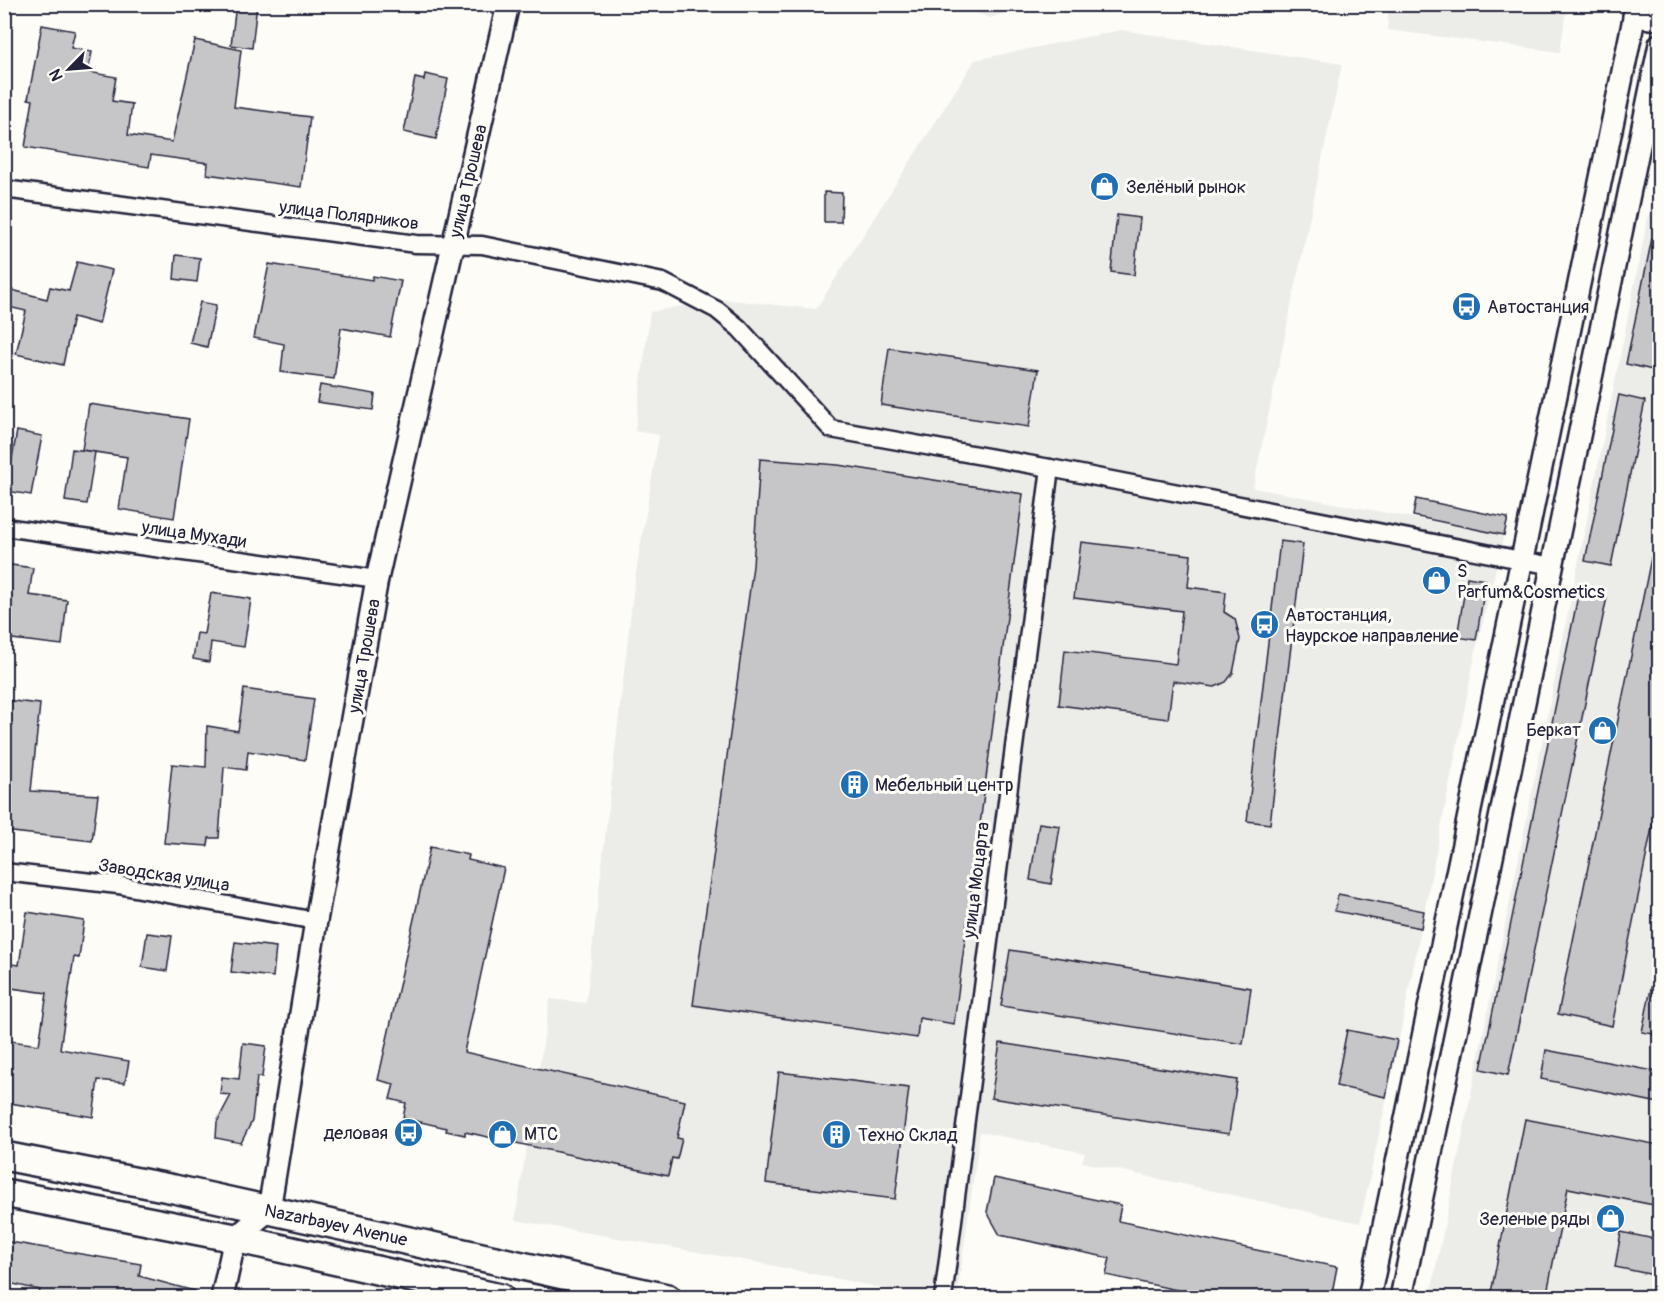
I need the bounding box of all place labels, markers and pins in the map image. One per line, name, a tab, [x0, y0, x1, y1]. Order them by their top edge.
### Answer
shop icon: Зелёный рынок	[1089, 171, 1121, 203]
place label: Зелёный рынок	[1126, 176, 1246, 199]
bus stop icon: Автостанция	[1450, 291, 1482, 323]
place label: Автостанция	[1487, 296, 1589, 319]
place label: S Parfum&Cosmetics	[1457, 560, 1605, 604]
shop icon: S Parfum&Cosmetics	[1420, 565, 1452, 597]
place label: Автостанция, Наурское направление	[1285, 604, 1458, 648]
bus stop icon: Автостанция, Наурское направление	[1248, 609, 1280, 641]
shop icon: Беркат	[1586, 714, 1618, 746]
place label: Беркат	[1526, 719, 1581, 742]
building icon: Мебельный центр	[838, 769, 870, 801]
place label: Мебельный центр	[875, 774, 1014, 797]
bus stop icon: деловая	[393, 1117, 425, 1149]
shop icon: МТС	[487, 1118, 519, 1150]
building icon: Техно Склад	[821, 1119, 853, 1151]
place label: деловая	[324, 1122, 388, 1145]
place label: МТС	[524, 1123, 558, 1146]
place label: Техно Склад	[858, 1124, 958, 1147]
shop icon: Зеленые ряды	[1595, 1203, 1627, 1235]
place label: Зеленые ряды	[1479, 1208, 1590, 1231]

